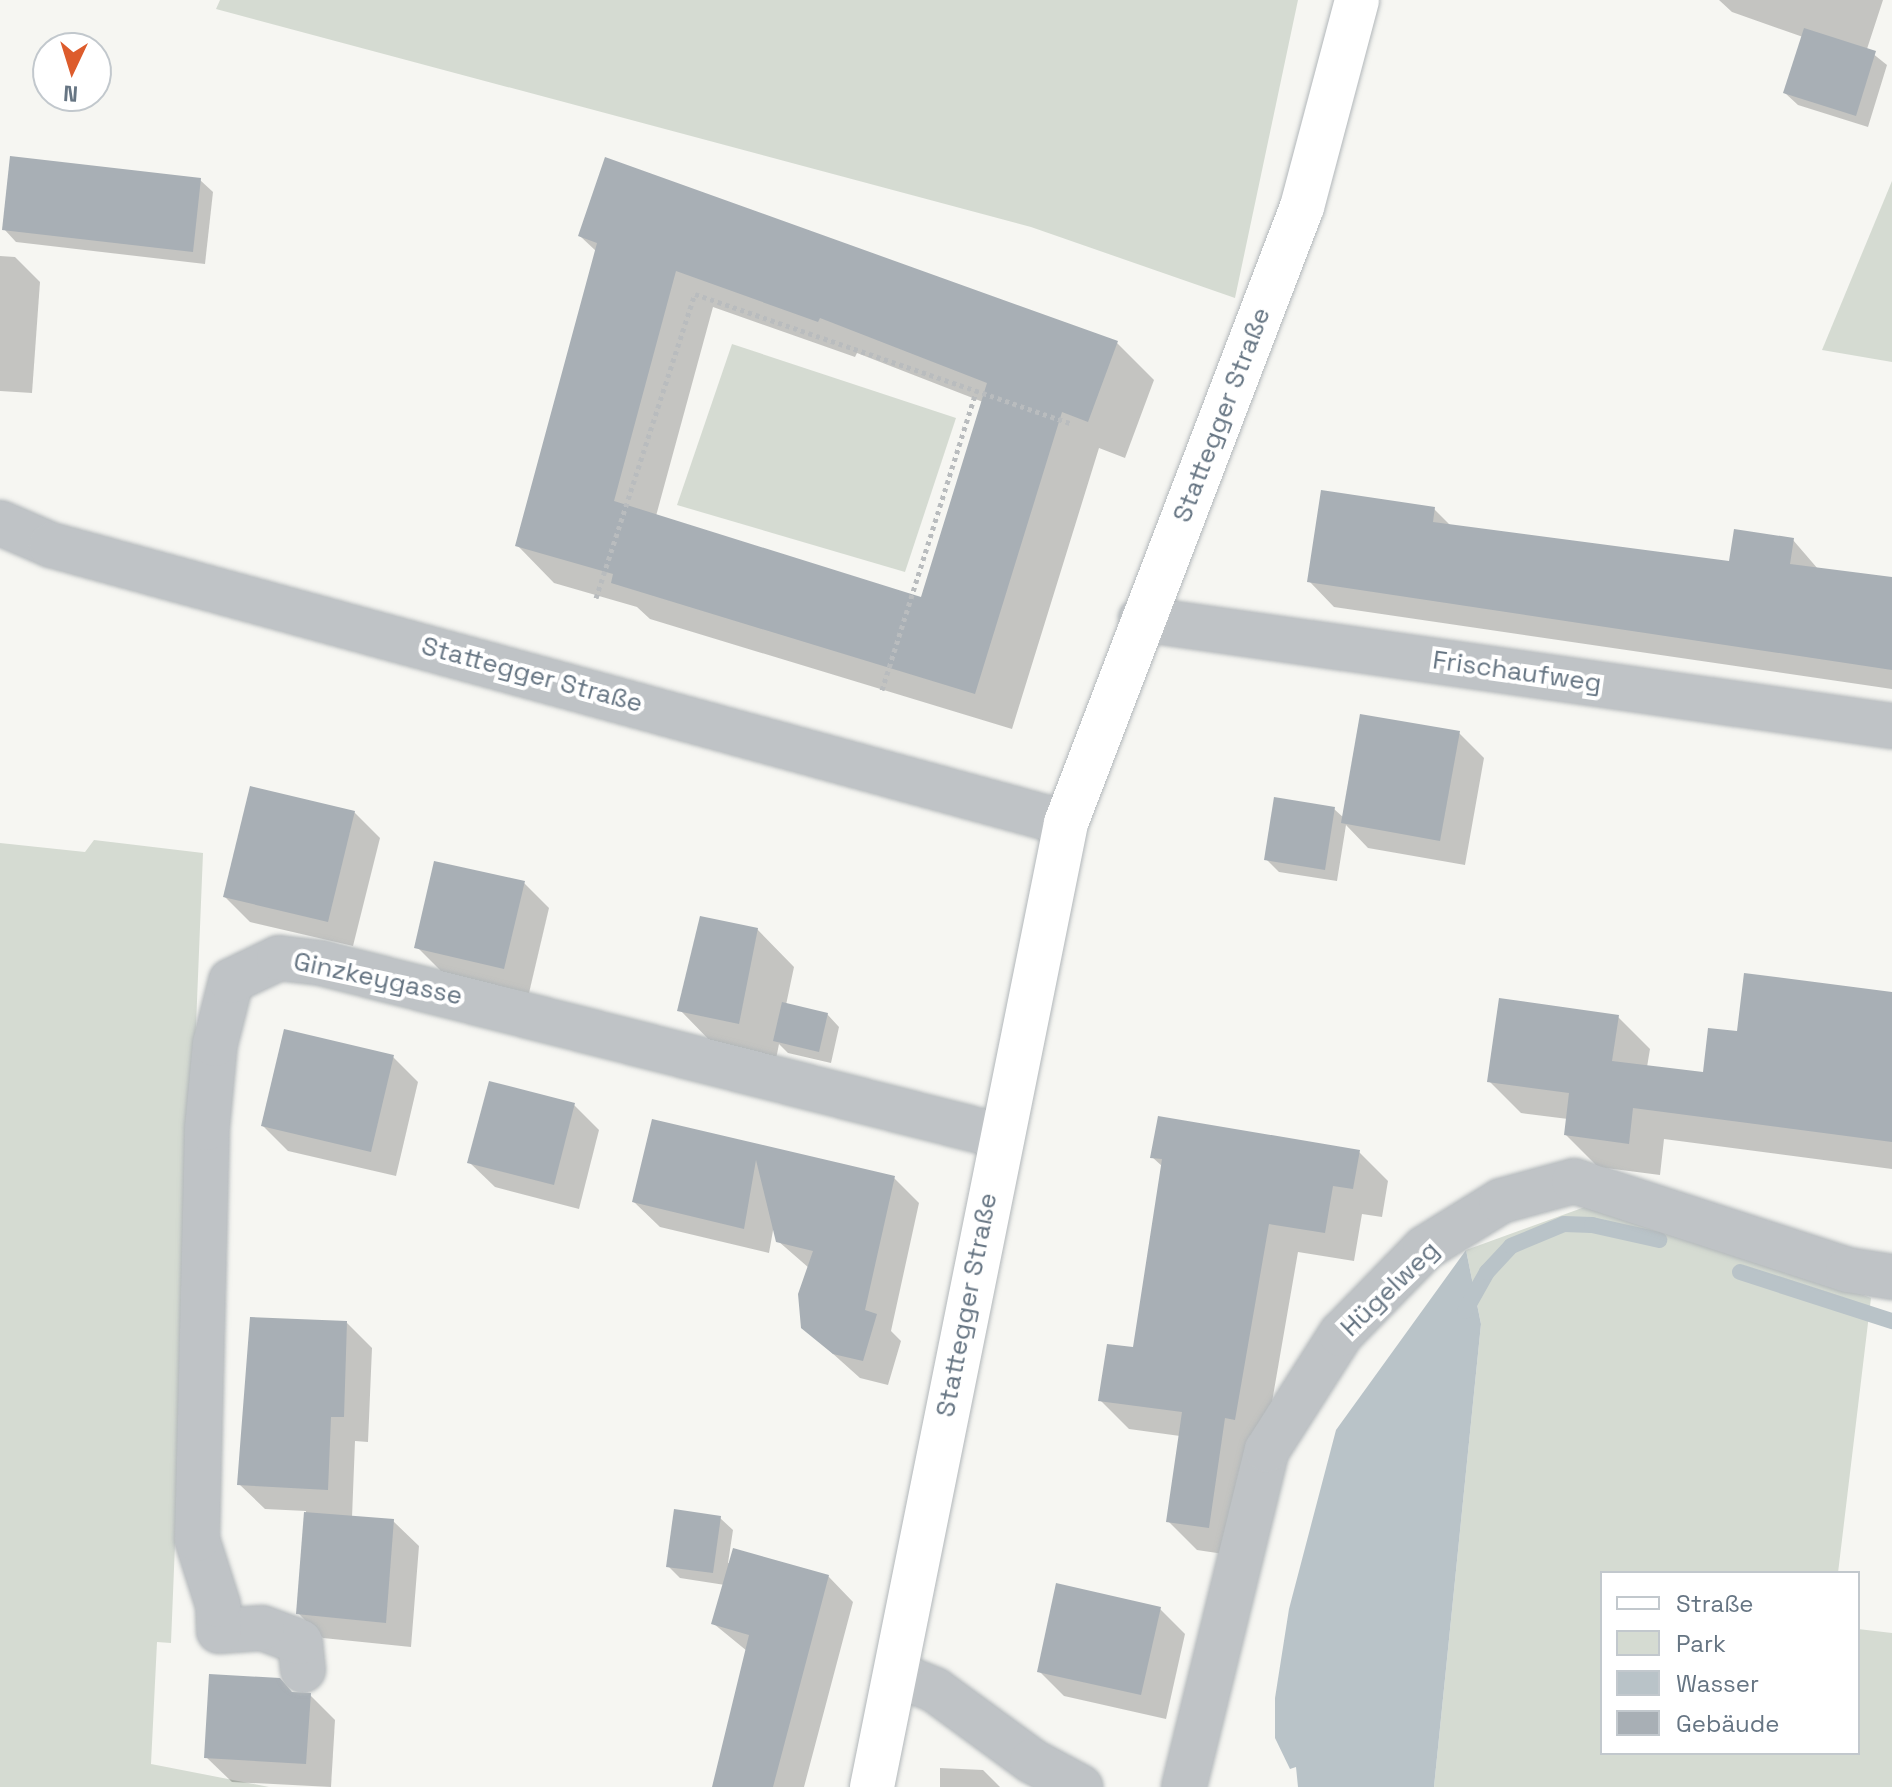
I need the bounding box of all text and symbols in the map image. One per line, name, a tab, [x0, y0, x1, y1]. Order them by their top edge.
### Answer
north arrow	[32, 32, 112, 112]
text: N	[62, 79, 79, 108]
street label: Stattegger Straße	[1167, 303, 1277, 527]
street label: Stattegger Straße	[418, 630, 646, 720]
street label: Frischaufweg	[1431, 645, 1603, 699]
street label: Ginzkeygasse	[291, 946, 465, 1012]
street label: Stattegger Straße	[930, 1190, 1004, 1420]
street label: Hügelweg	[1335, 1235, 1445, 1343]
legend	[1600, 1571, 1860, 1755]
text: Straße	[1676, 1588, 1753, 1619]
text: Park	[1676, 1628, 1726, 1659]
text: Wasser	[1676, 1668, 1759, 1699]
text: Gebäude	[1676, 1708, 1779, 1739]

